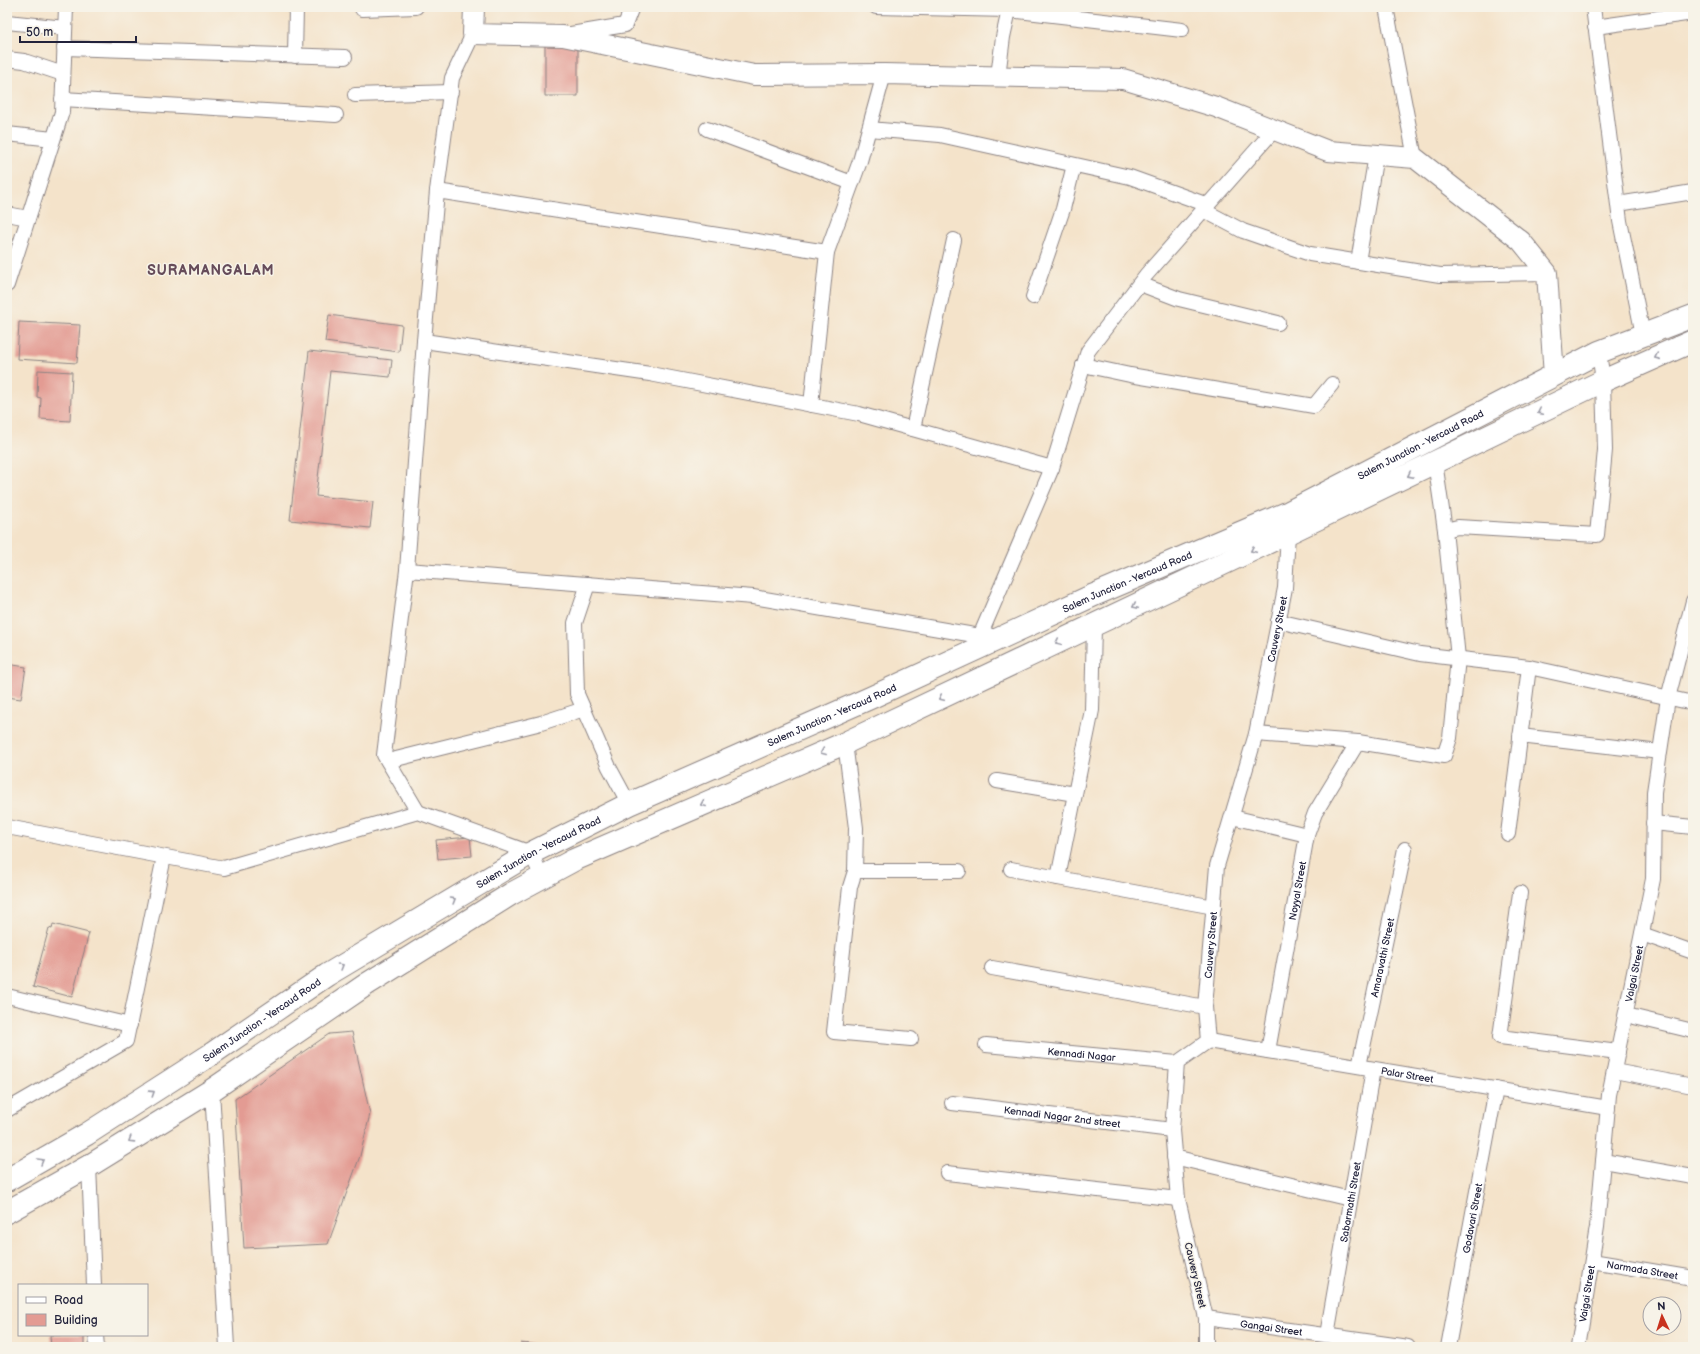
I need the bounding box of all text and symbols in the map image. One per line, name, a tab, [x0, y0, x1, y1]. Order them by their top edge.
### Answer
scale bar	[20, 18, 136, 44]
text: 50 m	[26, 25, 53, 40]
district label: SURAMANGALAM	[147, 262, 275, 279]
one-way arrow	[1654, 352, 1662, 360]
one-way arrow	[1536, 407, 1544, 415]
street label: Salem Junction - Yercaud Road	[1356, 408, 1486, 483]
one-way arrow	[1407, 470, 1414, 478]
one-way arrow	[1249, 545, 1257, 553]
street label: Salem Junction - Yercaud Road	[1061, 549, 1194, 616]
street label: Cauvery Street	[1265, 595, 1290, 663]
one-way arrow	[1132, 601, 1140, 609]
one-way arrow	[1055, 637, 1063, 645]
street label: Salem Junction - Yercaud Road	[766, 682, 899, 749]
one-way arrow	[937, 693, 944, 701]
one-way arrow	[819, 747, 827, 755]
one-way arrow	[700, 799, 708, 807]
street label: Salem Junction - Yercaud Road	[474, 814, 603, 891]
street label: Noyyal Street	[1287, 860, 1309, 921]
one-way arrow	[449, 897, 456, 904]
street label: Cauvery Street	[1202, 911, 1220, 979]
street label: Amaravathi Street	[1369, 917, 1397, 998]
street label: Vaigai Street	[1623, 944, 1646, 1003]
one-way arrow	[337, 963, 344, 970]
street label: Salem Junction - Yercaud Road	[201, 976, 324, 1065]
street label: Kennadi Nagar	[1047, 1046, 1116, 1064]
street label: Palar Street	[1380, 1065, 1434, 1086]
one-way arrow	[148, 1090, 155, 1097]
street label: Kennadi Nagar 2nd street	[1003, 1104, 1121, 1131]
one-way arrow	[128, 1135, 135, 1143]
one-way arrow	[37, 1158, 44, 1165]
street label: Sabarmathi Street	[1338, 1161, 1364, 1243]
street label: Godavari Street	[1461, 1182, 1485, 1254]
street label: Cauvery Street	[1182, 1241, 1208, 1309]
street label: Narmada Street	[1606, 1259, 1679, 1282]
street label: Vaigai Street	[1577, 1265, 1598, 1323]
legend	[18, 1284, 148, 1336]
text: Road	[54, 1293, 83, 1308]
north arrow	[1642, 1296, 1682, 1336]
text: N	[1657, 1300, 1666, 1313]
text: Building	[54, 1313, 98, 1328]
street label: Gangai Street	[1239, 1318, 1303, 1339]

